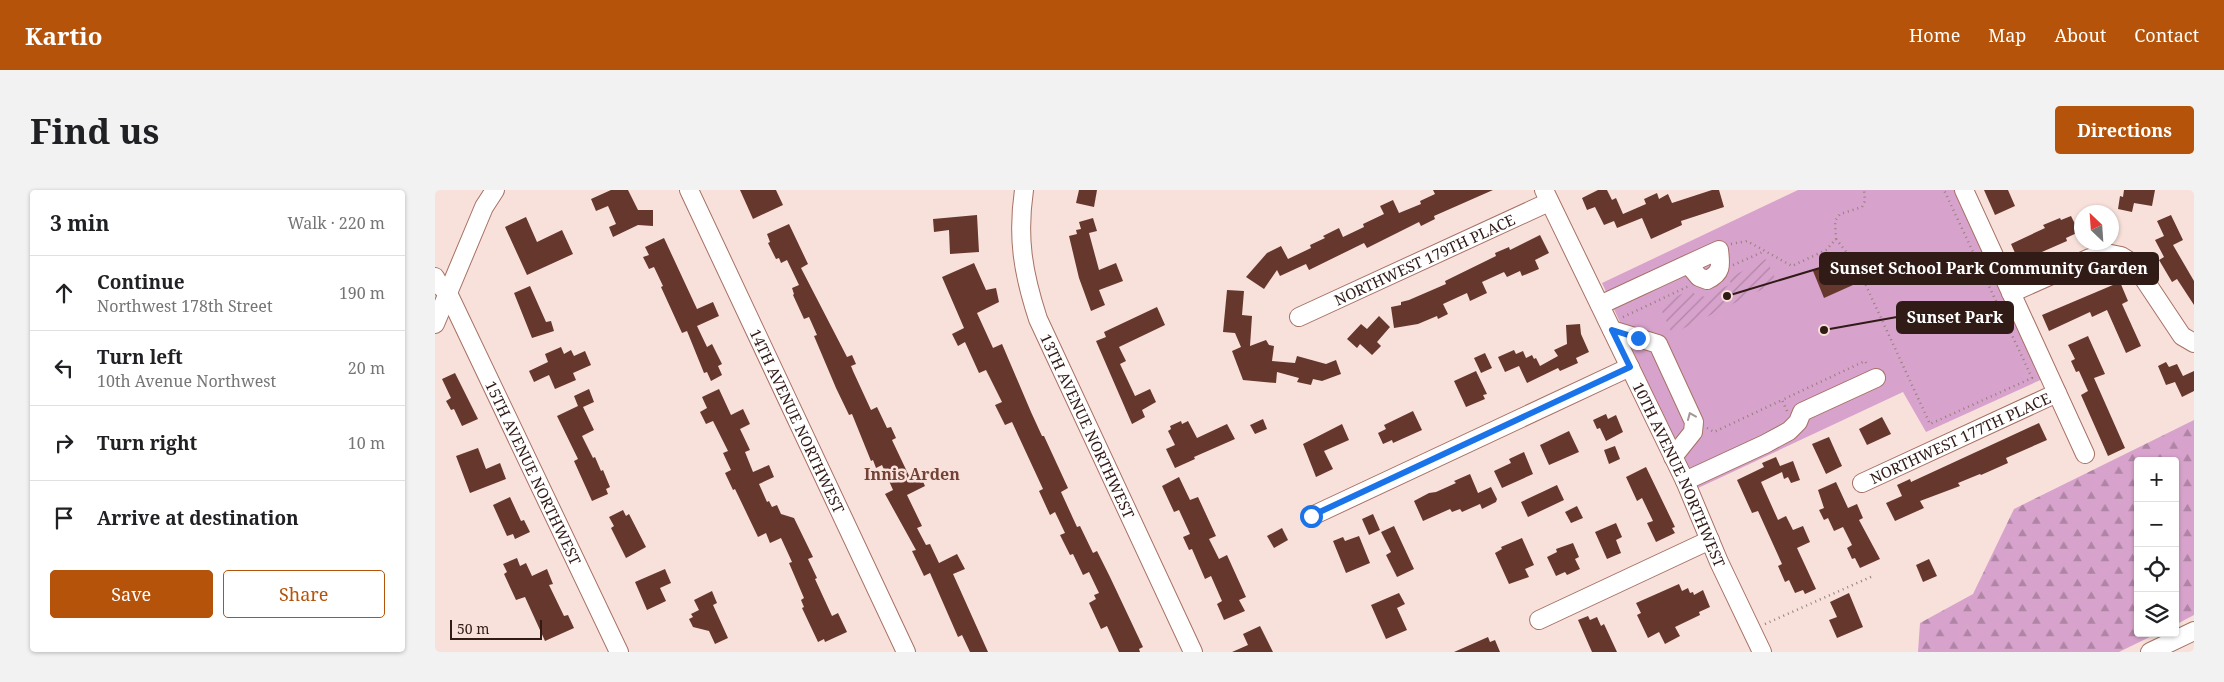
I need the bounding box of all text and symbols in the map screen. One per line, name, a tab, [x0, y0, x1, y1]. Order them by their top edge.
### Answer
text: Kartio	[25, 19, 102, 52]
text: Home	[1909, 23, 1960, 47]
text: Map	[1988, 23, 2026, 47]
text: About	[2054, 23, 2106, 47]
text: Contact	[2134, 23, 2199, 47]
button: Directions	[2055, 106, 2194, 154]
text: Find us	[30, 107, 159, 154]
north arrow	[2074, 205, 2119, 250]
text: 3 min	[50, 209, 109, 237]
street label: NORTHWEST 179TH PLACE	[1331, 209, 1518, 310]
text: Walk · 220 m	[288, 212, 385, 234]
callout: Sunset School Park Community Garden	[1820, 253, 2158, 284]
text: Sunset School Park Community Garden	[1830, 257, 2148, 279]
text: Continue	[97, 269, 185, 295]
icon: ahead	[50, 279, 78, 307]
text: 190 m	[339, 282, 385, 304]
text: Northwest 178th Street	[97, 295, 273, 317]
callout: Sunset Park	[1897, 302, 2013, 333]
text: Sunset Park	[1907, 306, 2004, 328]
street label: 14TH AVENUE NORTHWEST	[746, 325, 849, 516]
route end	[1627, 327, 1650, 350]
street label: 13TH AVENUE NORTHWEST	[1036, 330, 1139, 521]
text: Turn left	[97, 344, 183, 370]
icon: left	[50, 354, 78, 382]
text: 20 m	[348, 357, 385, 379]
text: 10th Avenue Northwest	[97, 370, 276, 392]
street label: 15TH AVENUE NORTHWEST	[481, 377, 586, 568]
street label: 10TH AVENUE NORTHWEST	[1628, 378, 1730, 570]
street label: NORTHWEST 177TH PLACE	[1867, 387, 2054, 488]
one-way arrow	[1687, 412, 1698, 421]
icon: right	[50, 429, 78, 457]
text: Turn right	[97, 430, 197, 456]
text: 10 m	[348, 432, 385, 454]
map controls	[2134, 457, 2179, 637]
button: +	[2134, 457, 2179, 502]
district label: Innis Arden	[864, 463, 960, 485]
button: −	[2134, 502, 2179, 547]
icon: arrive	[50, 504, 78, 532]
text: Arrive at destination	[97, 505, 299, 531]
route start	[1300, 505, 1323, 528]
button: locate	[2134, 547, 2179, 592]
button: Save	[50, 570, 213, 618]
button: Share	[223, 570, 385, 618]
button: layers	[2134, 592, 2179, 637]
scale bar	[450, 617, 543, 640]
text: 50 m	[457, 619, 490, 638]

